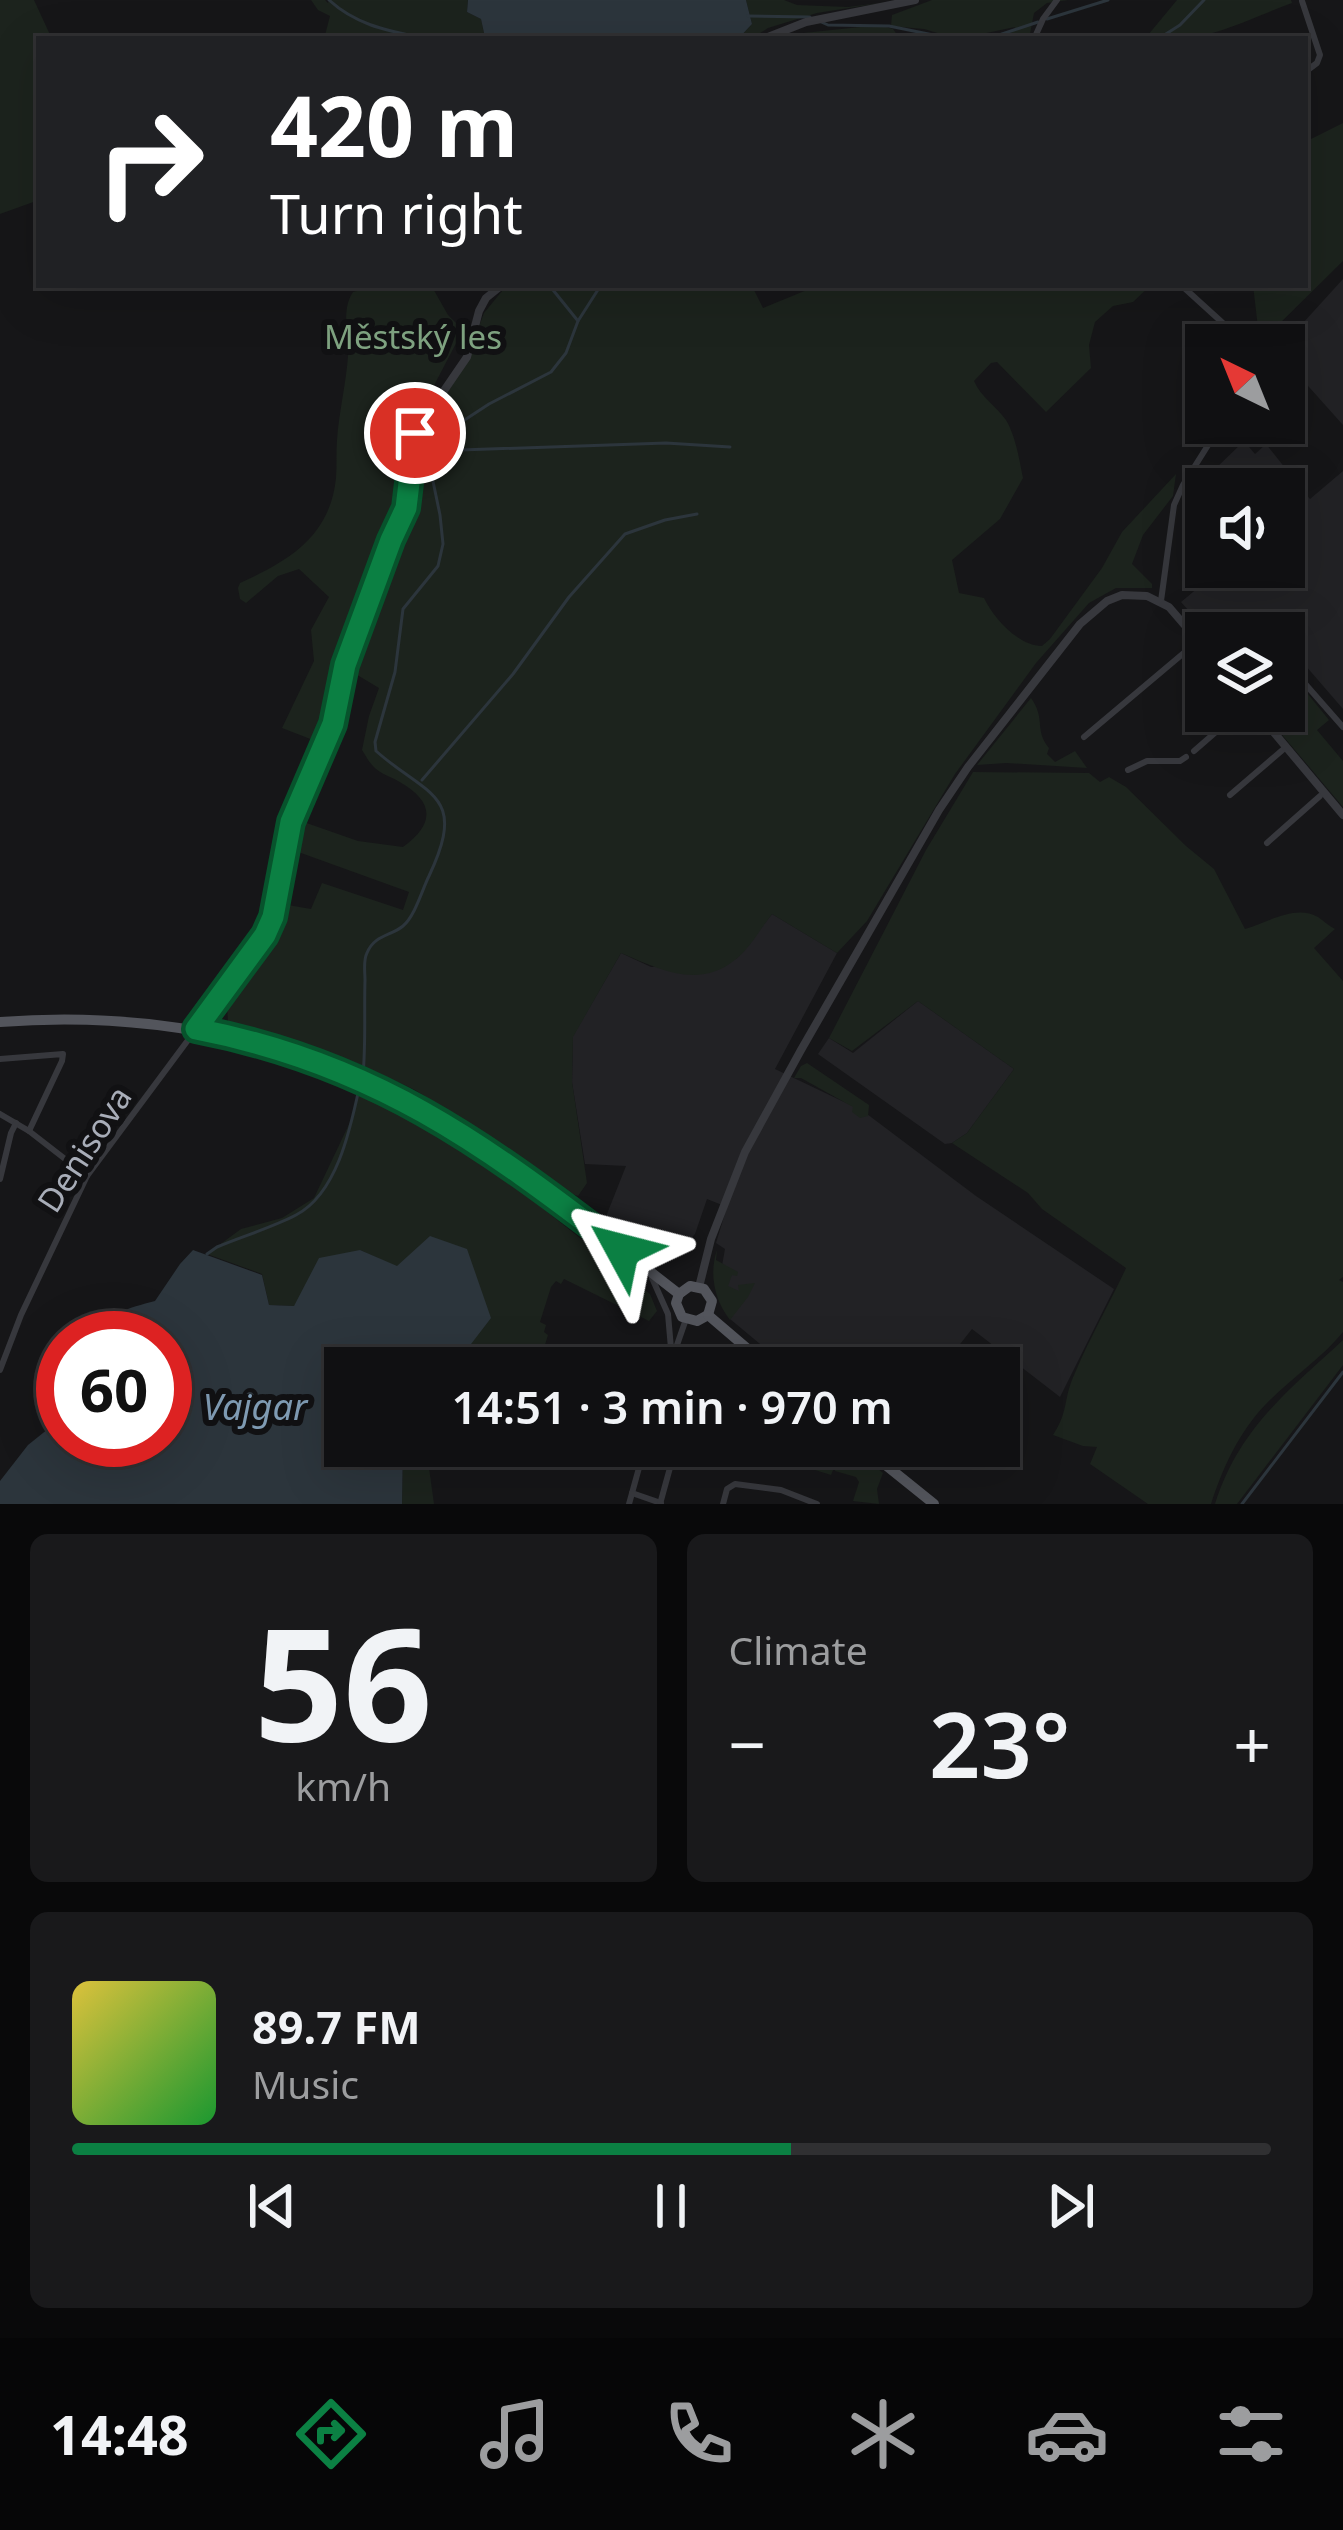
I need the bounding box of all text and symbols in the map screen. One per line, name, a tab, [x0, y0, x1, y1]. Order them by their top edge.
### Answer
text: 420 m	[270, 67, 518, 182]
icon: right	[72, 84, 228, 240]
text: Turn right	[270, 176, 523, 250]
park label: Městský les	[324, 314, 502, 359]
north arrow	[1185, 324, 1305, 444]
map controls	[1185, 324, 1305, 732]
pin	[364, 382, 466, 484]
icon: arrive	[382, 400, 448, 466]
button: sound	[1185, 468, 1305, 588]
button: layers	[1185, 612, 1305, 732]
street label: Denisova	[26, 1077, 142, 1221]
position arrow	[559, 1187, 685, 1313]
speed limit sign: 60	[36, 1311, 192, 1467]
text: 14:51 · 3 min · 970 m	[451, 1376, 893, 1437]
water label: Vajgar	[203, 1382, 309, 1431]
text: 56	[254, 1574, 432, 1787]
text: Climate	[729, 1623, 868, 1676]
text: 23°	[929, 1682, 1070, 1804]
text: −	[729, 1698, 766, 1788]
text: +	[1233, 1698, 1271, 1788]
text: km/h	[295, 1759, 391, 1812]
text: 89.7 FM	[252, 1996, 421, 2057]
text: Music	[252, 2057, 359, 2110]
icon: previous	[239, 2173, 305, 2239]
icon: pause	[638, 2173, 704, 2239]
icon: next	[1038, 2173, 1104, 2239]
icon: directions	[289, 2392, 373, 2476]
icon: music	[473, 2392, 557, 2476]
icon: phone	[657, 2392, 741, 2476]
icon: climate	[841, 2392, 925, 2476]
icon: car	[1025, 2392, 1109, 2476]
icon: filters	[1209, 2392, 1293, 2476]
text: 14:48	[50, 2397, 189, 2471]

